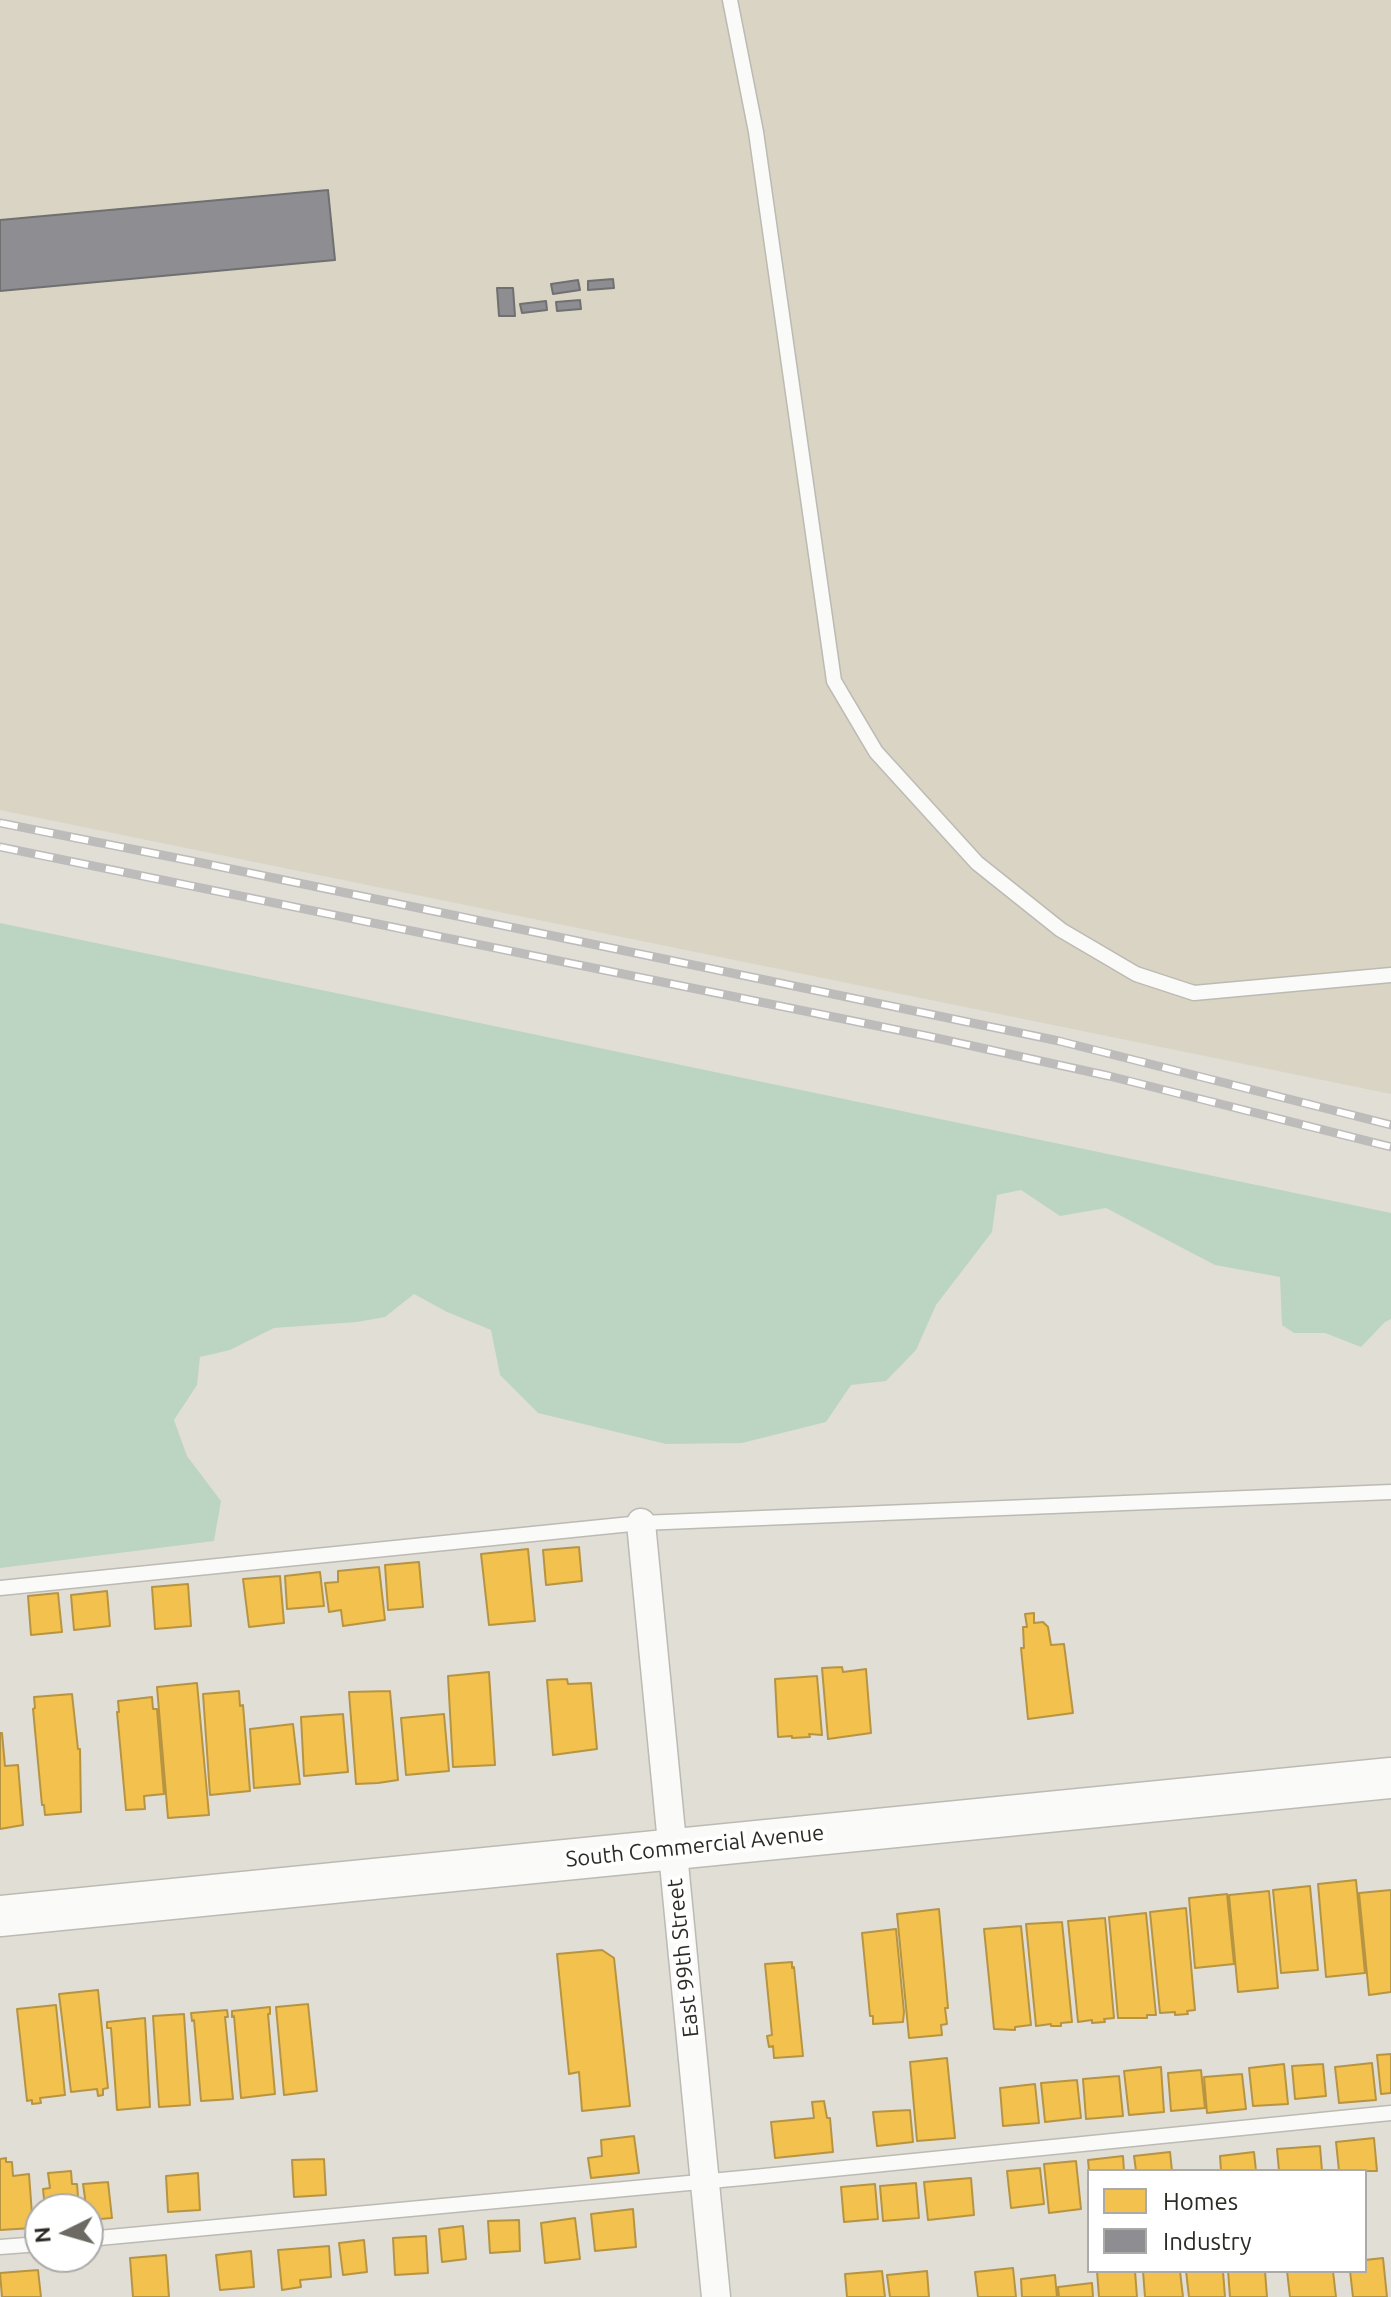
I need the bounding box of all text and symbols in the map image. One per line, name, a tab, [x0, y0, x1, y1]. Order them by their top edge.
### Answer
street label: South Commercial Avenue	[564, 1819, 826, 1873]
street label: East 99th Street	[662, 1877, 704, 2039]
legend	[1087, 2169, 1367, 2273]
text: Homes	[1163, 2188, 1238, 2215]
north arrow	[24, 2193, 104, 2273]
text: N	[28, 2226, 55, 2244]
text: Industry	[1163, 2228, 1252, 2255]

